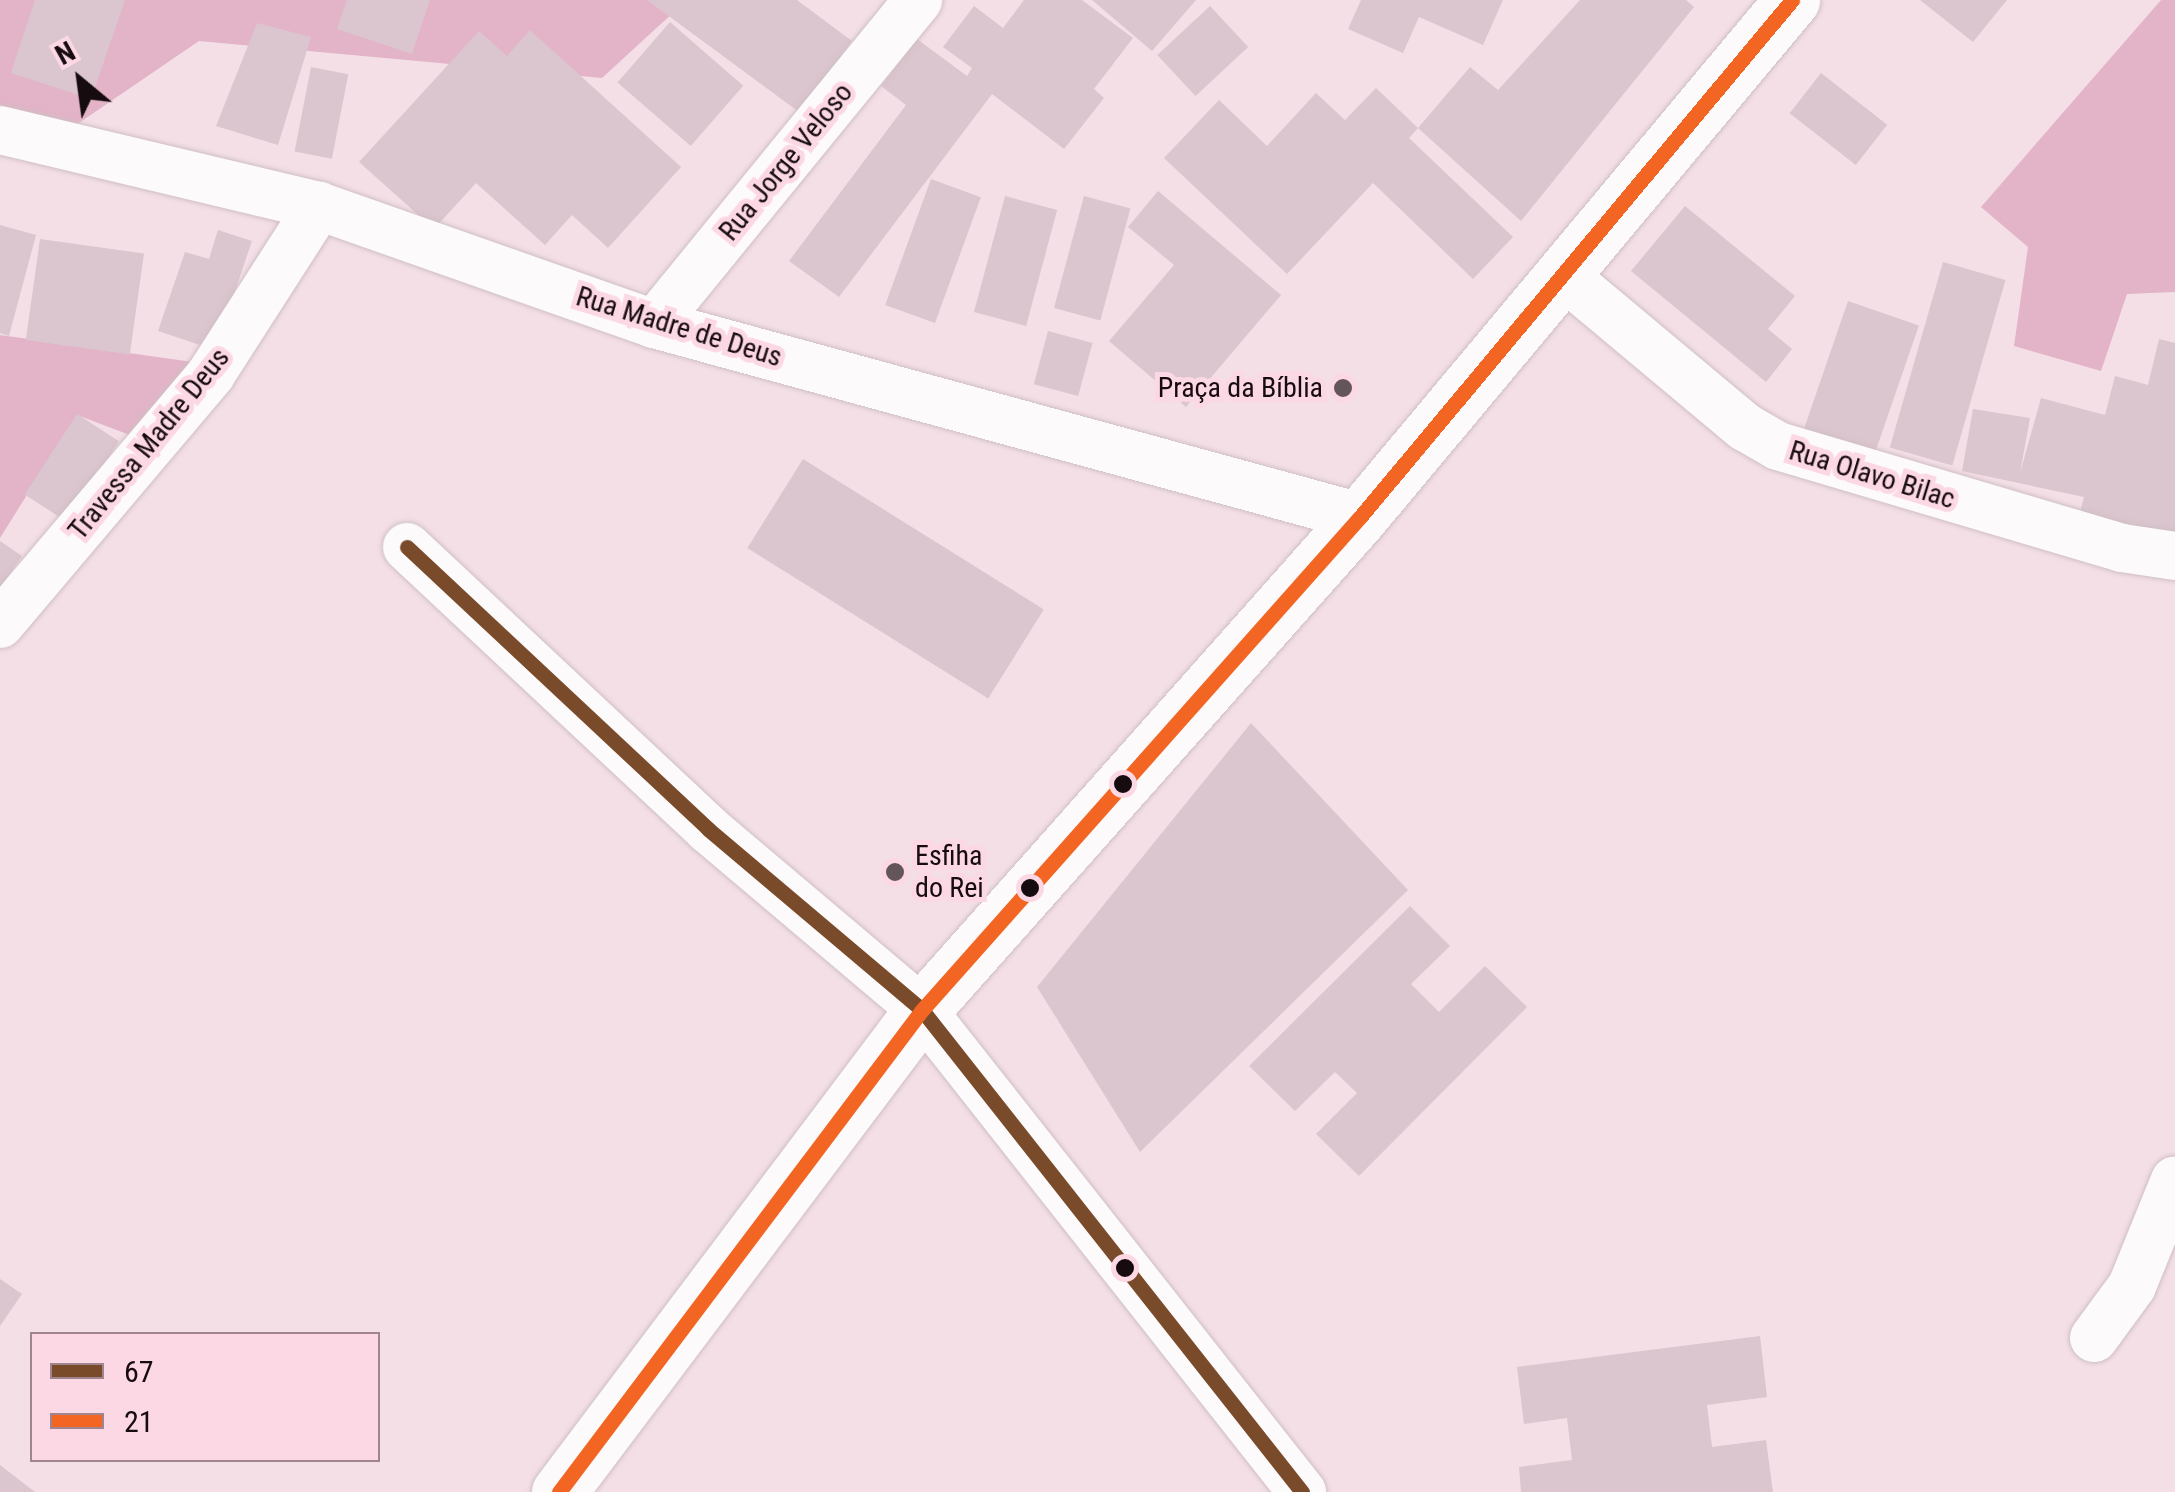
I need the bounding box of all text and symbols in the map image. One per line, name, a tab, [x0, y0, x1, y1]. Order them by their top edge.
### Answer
north arrow	[30, 30, 130, 130]
text: N	[50, 35, 81, 72]
street label: Rua Jorge Veloso	[712, 76, 860, 248]
street label: Rua Madre de Deus	[572, 280, 786, 374]
street label: Travessa Madre Deus	[61, 341, 237, 547]
place label: Praça da Bíblia	[1158, 371, 1323, 405]
marker: Praça da Bíblia	[1332, 377, 1354, 399]
street label: Rua Olavo Bilac	[1785, 434, 1959, 516]
unlabelled marker	[1113, 774, 1133, 794]
place label: Esfiha do Rei	[915, 839, 984, 905]
marker: Esfiha do Rei	[884, 861, 906, 883]
unlabelled marker	[1020, 878, 1040, 898]
unlabelled marker	[1115, 1258, 1135, 1278]
legend	[30, 1332, 380, 1462]
text: 67	[124, 1354, 154, 1389]
text: 21	[124, 1404, 154, 1439]

